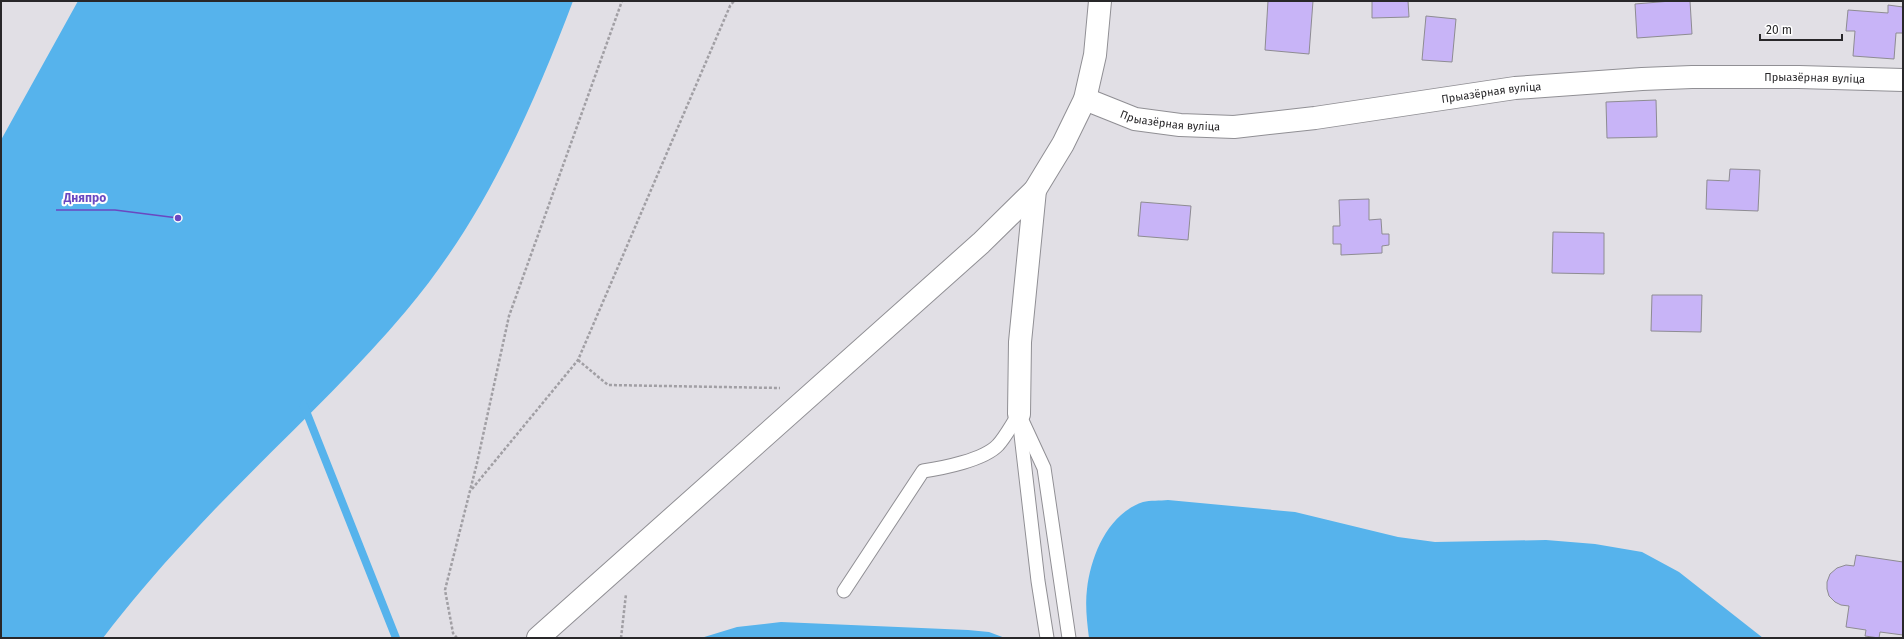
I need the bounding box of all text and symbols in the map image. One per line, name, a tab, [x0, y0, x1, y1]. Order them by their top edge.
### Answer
scale bar	[1760, 16, 1842, 42]
text: 20 m	[1766, 23, 1792, 37]
street label: Прыазёрная вуліца	[1764, 70, 1865, 85]
street label: Прыазёрная вуліца	[1440, 80, 1542, 105]
street label: Прыазёрная вуліца	[1118, 107, 1220, 133]
callout: Дняпро	[56, 186, 115, 210]
text: Дняпро	[63, 191, 106, 205]

